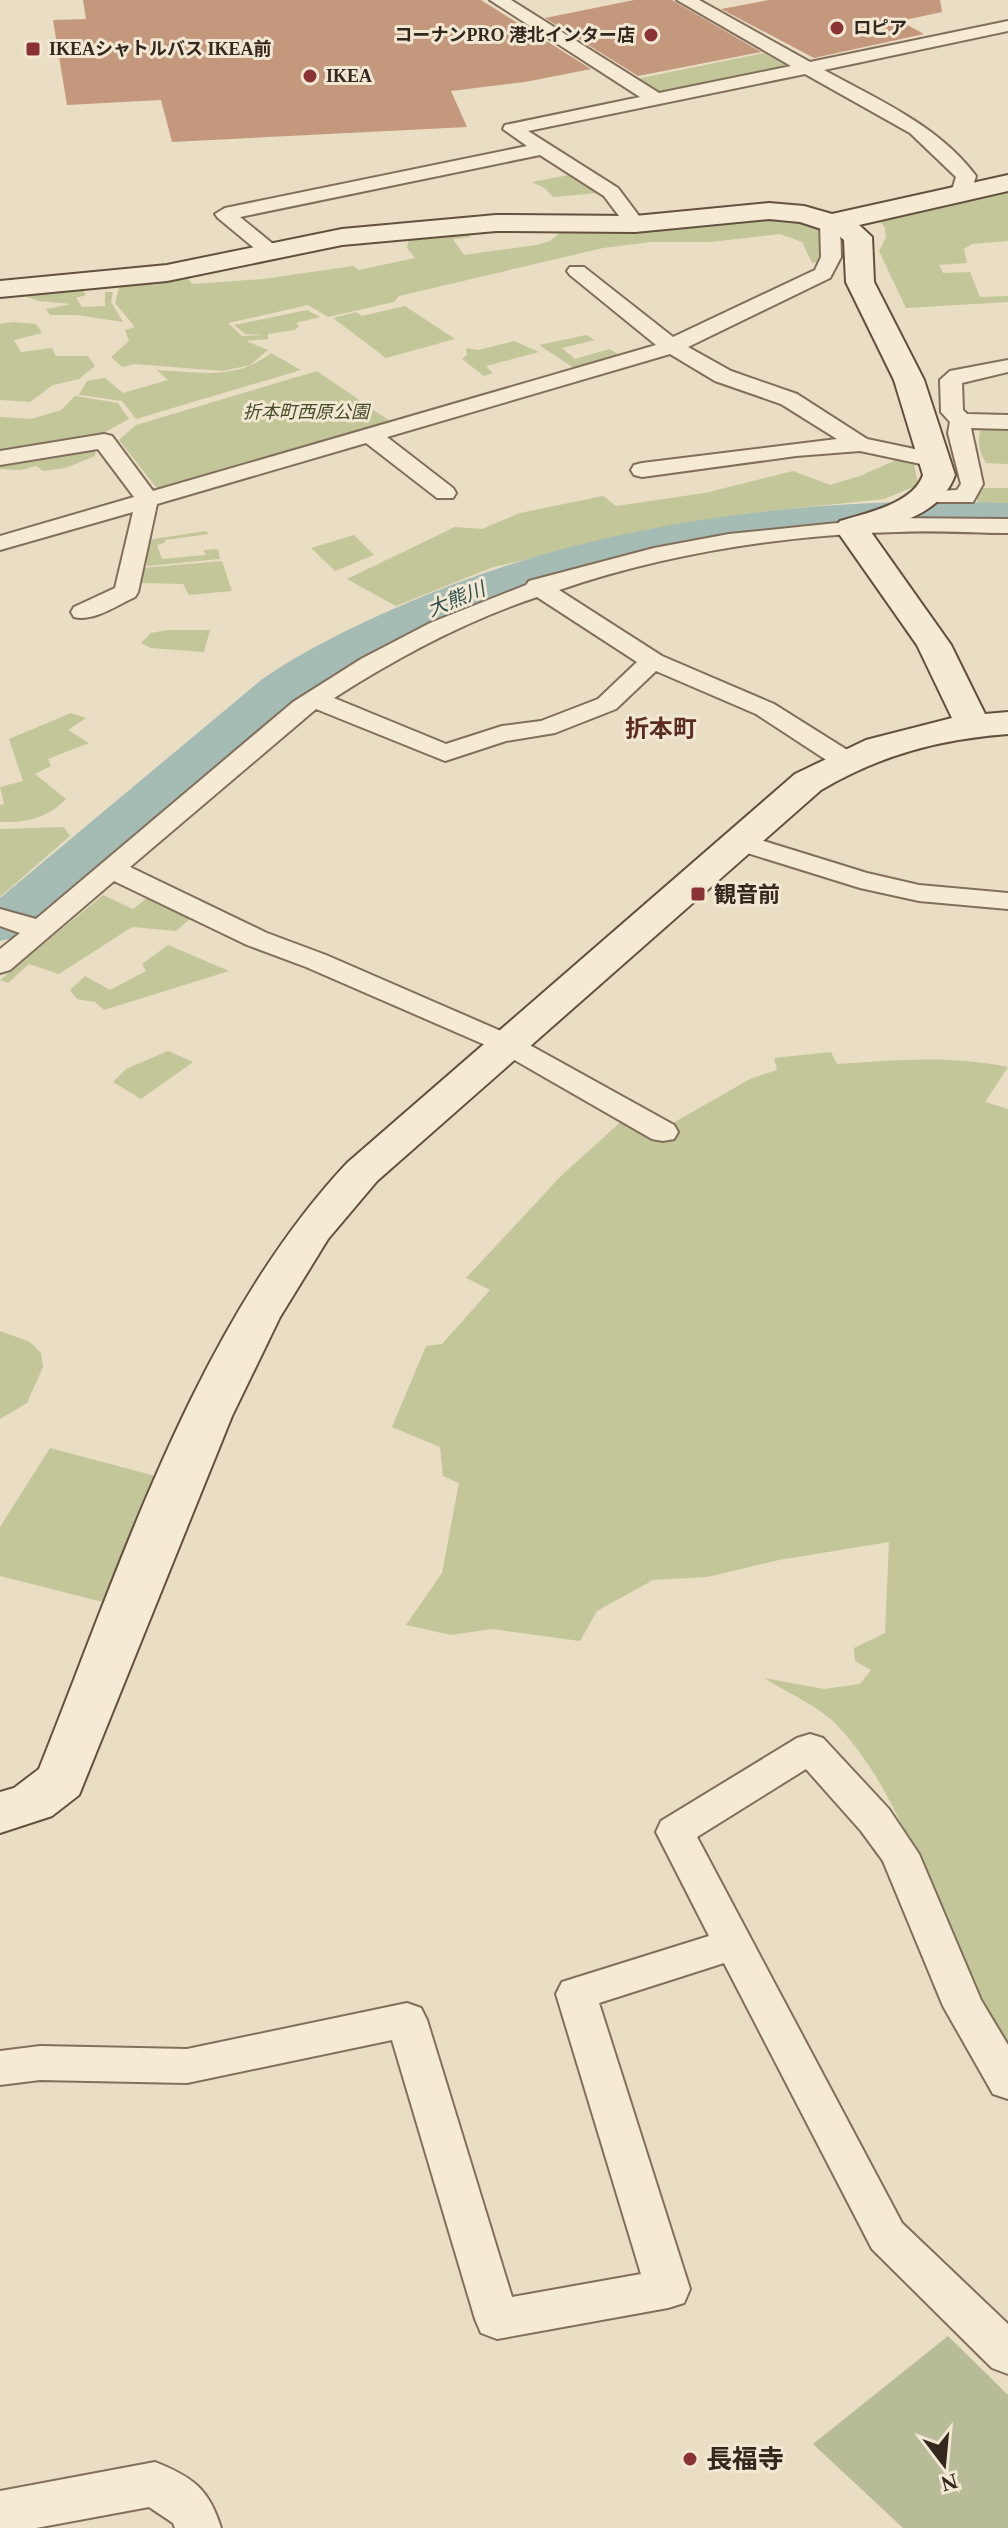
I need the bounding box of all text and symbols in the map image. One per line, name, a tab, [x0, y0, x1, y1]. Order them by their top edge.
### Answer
place label: ロピア	[853, 18, 907, 38]
marker: ロピア	[828, 19, 846, 37]
place label: コーナンPRO 港北インター店	[395, 25, 635, 45]
marker: コーナンPRO 港北インター店	[642, 26, 660, 44]
place label: IKEAシャトルバス IKEA前	[49, 39, 272, 59]
marker: IKEAシャトルバス IKEA前	[24, 40, 42, 58]
place label: IKEA	[326, 66, 372, 86]
marker: IKEA	[301, 67, 319, 85]
park label: 折本町西原公園	[243, 402, 372, 422]
water label: 大熊川	[424, 577, 490, 620]
district label: 折本町	[625, 716, 697, 742]
place label: 観音前	[714, 882, 780, 907]
marker: 観音前	[689, 885, 707, 903]
north arrow	[904, 2424, 984, 2504]
place label: 長福寺	[706, 2445, 784, 2474]
marker: 長福寺	[681, 2450, 699, 2468]
text: N	[938, 2469, 960, 2497]

